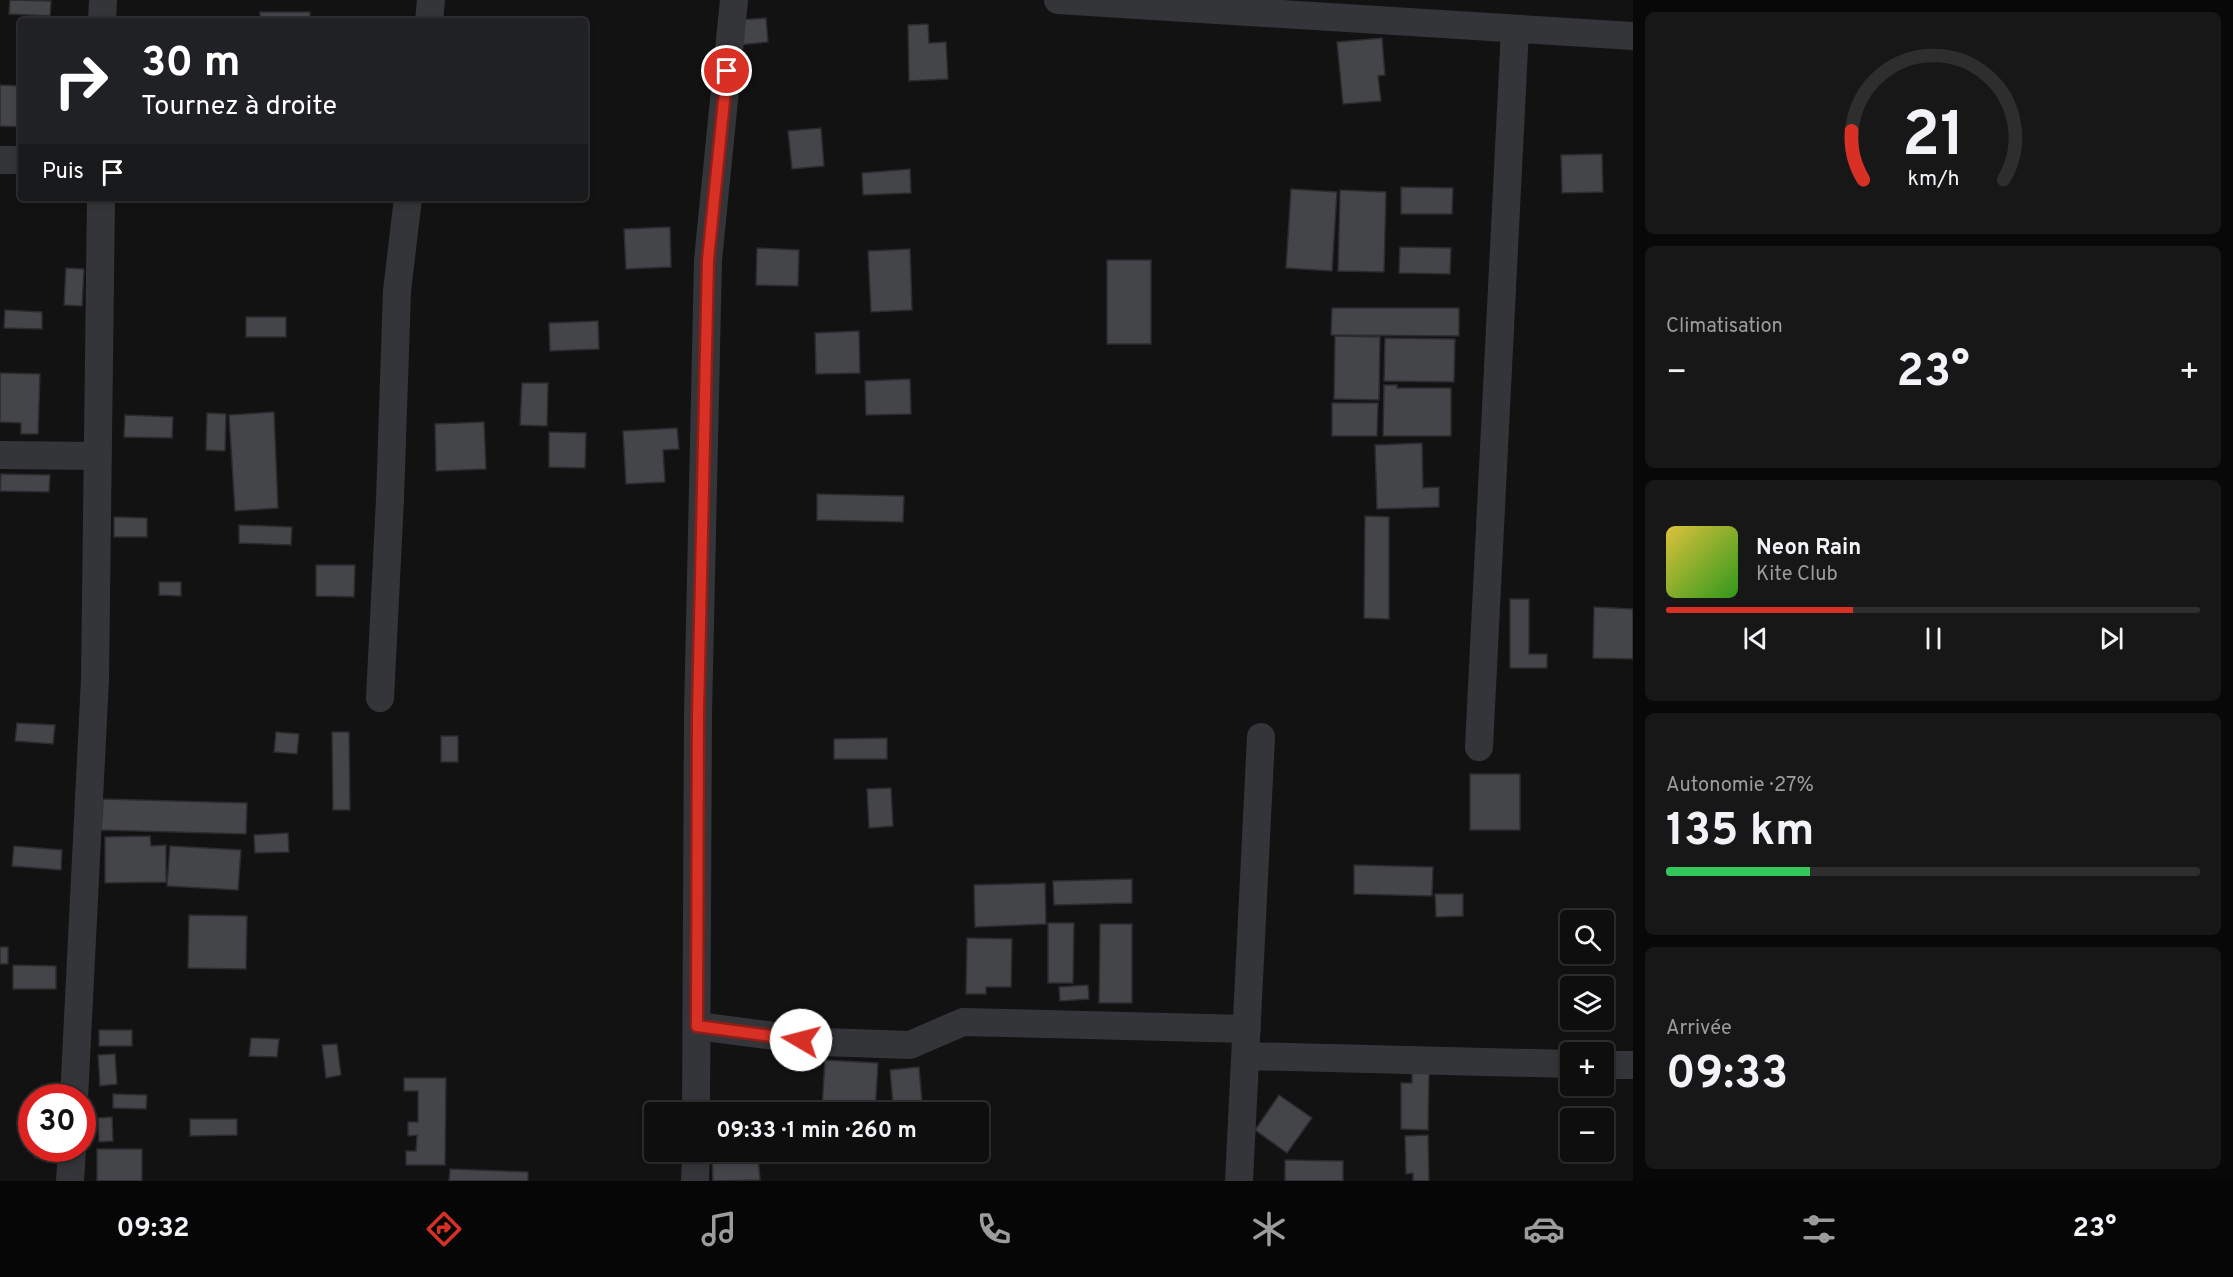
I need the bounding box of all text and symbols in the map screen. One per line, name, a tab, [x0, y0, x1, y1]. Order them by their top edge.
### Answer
text: 30 m	[141, 38, 240, 91]
icon: right	[42, 42, 120, 120]
pin	[701, 45, 752, 96]
icon: arrive	[710, 54, 743, 87]
text: Tournez à droite	[141, 90, 337, 124]
text: 21	[1901, 99, 1965, 178]
icon: arrive	[96, 156, 129, 189]
text: Puis	[42, 159, 84, 186]
text: km/h	[1907, 166, 1959, 193]
text: Climatisation	[1666, 314, 1783, 340]
text: 23°	[1896, 345, 1970, 402]
text: −	[1666, 353, 1687, 395]
text: +	[2179, 353, 2200, 395]
text: Neon Rain	[1756, 535, 1861, 562]
text: Kite Club	[1756, 562, 1838, 588]
icon: previous	[1739, 622, 1772, 655]
icon: pause	[1917, 622, 1950, 655]
icon: next	[2095, 622, 2128, 655]
text: Autonomie · 27%	[1666, 773, 1814, 799]
text: 135 km	[1666, 804, 1814, 861]
map controls	[1560, 910, 1614, 1162]
button: search	[1560, 910, 1614, 964]
button: layers	[1560, 976, 1614, 1030]
position arrow	[769, 1008, 833, 1072]
text: Arrivée	[1666, 1016, 1732, 1042]
button: +	[1560, 1042, 1614, 1096]
text: 09:33	[1666, 1047, 1788, 1104]
speed limit sign: 30	[18, 1084, 96, 1162]
button: −	[1560, 1108, 1614, 1162]
text: 09:33 · 1 min · 260 m	[716, 1118, 917, 1145]
icon: directions	[423, 1208, 465, 1250]
icon: music	[698, 1208, 740, 1250]
icon: phone	[973, 1208, 1015, 1250]
icon: climate	[1248, 1208, 1290, 1250]
icon: car	[1523, 1208, 1565, 1250]
icon: filters	[1798, 1208, 1840, 1250]
text: 09:32	[117, 1212, 190, 1246]
text: 23°	[2073, 1212, 2117, 1246]

